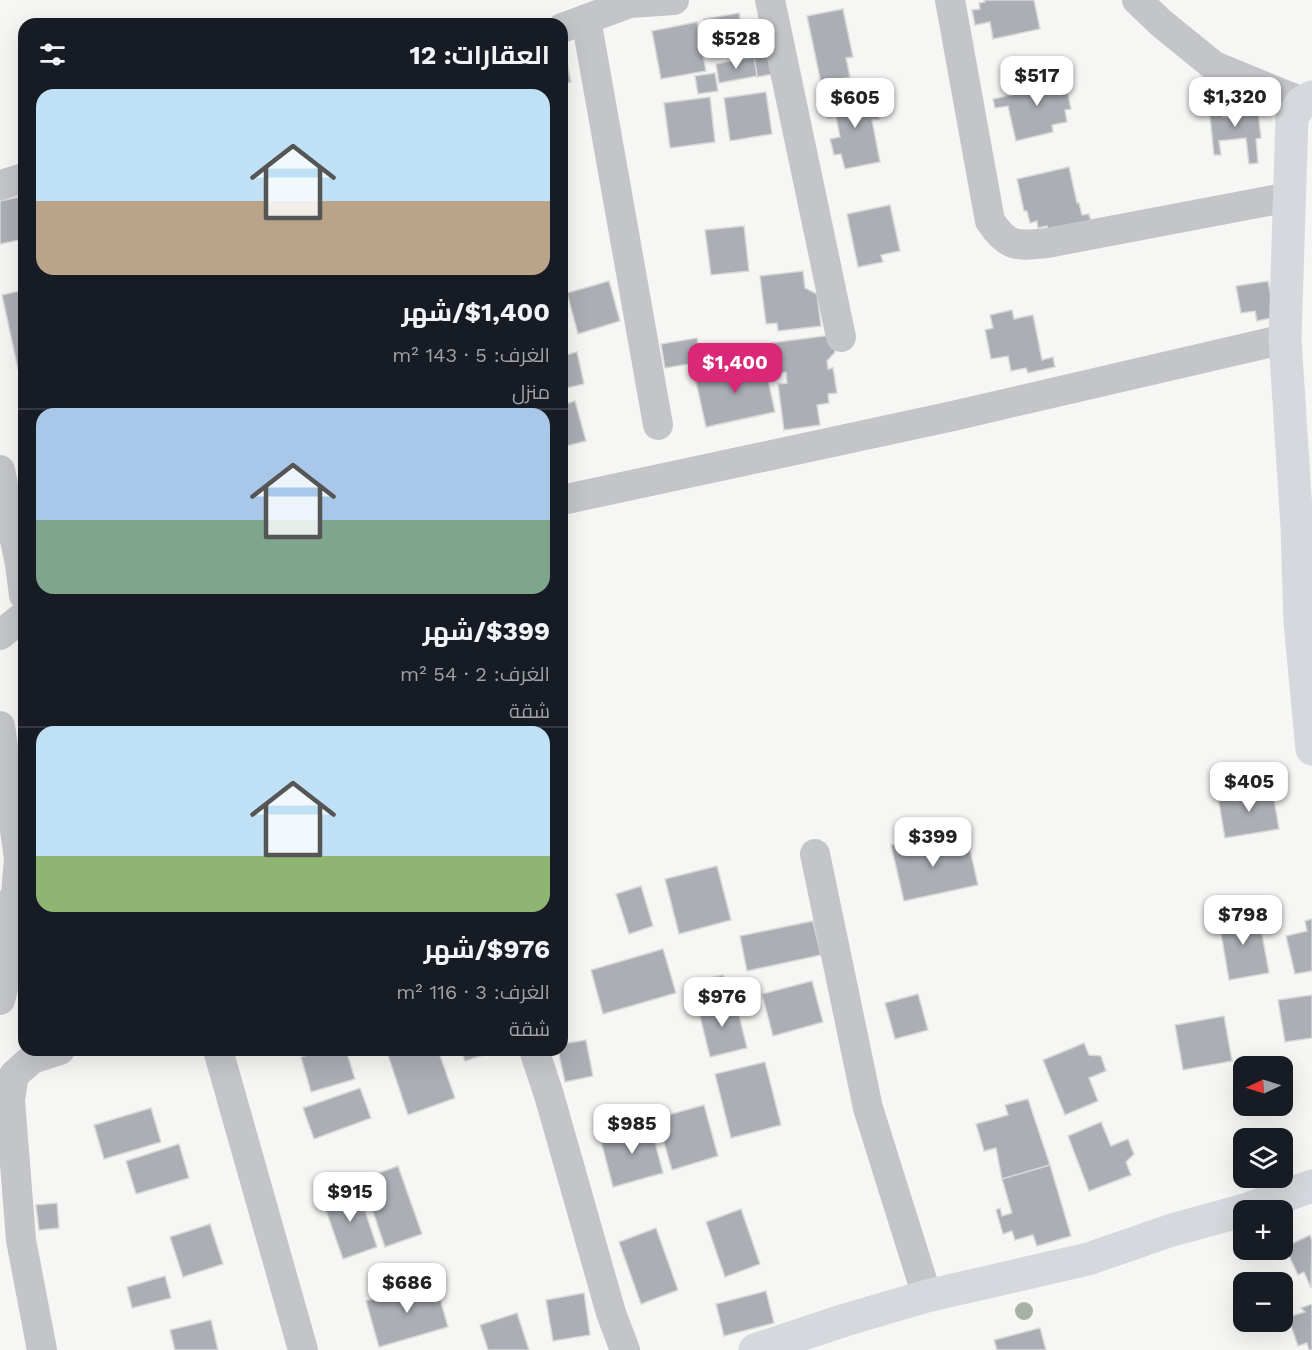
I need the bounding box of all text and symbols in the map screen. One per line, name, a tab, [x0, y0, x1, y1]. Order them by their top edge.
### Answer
pin: $528	[700, 19, 772, 70]
text: $528	[712, 26, 760, 50]
icon: filters	[36, 38, 69, 71]
text: العقارات: 12	[410, 40, 550, 70]
pin: $517	[1001, 56, 1073, 107]
text: $517	[1014, 63, 1060, 87]
pin: $1,320	[1186, 77, 1284, 128]
pin: $605	[819, 78, 891, 129]
text: $1,320	[1203, 84, 1267, 108]
text: $605	[830, 85, 880, 109]
icon: home	[239, 128, 347, 236]
text: $1,400/شهر	[401, 297, 550, 327]
text: الغرف: 5 · 143 m²	[392, 343, 550, 367]
pin: $1,400	[686, 343, 784, 394]
text: $1,400	[702, 350, 768, 374]
text: منزل	[512, 380, 550, 404]
icon: home	[239, 447, 347, 555]
text: $399/شهر	[423, 616, 550, 646]
text: الغرف: 2 · 54 m²	[400, 662, 550, 686]
text: شقة	[509, 699, 550, 723]
pin: $405	[1213, 762, 1285, 813]
icon: home	[239, 765, 347, 873]
text: $405	[1224, 769, 1274, 793]
pin: $399	[897, 817, 969, 868]
text: $399	[908, 824, 958, 848]
pin: $798	[1207, 895, 1279, 946]
text: $798	[1218, 902, 1268, 926]
text: $976/شهر	[424, 934, 550, 964]
pin: $976	[686, 977, 758, 1028]
text: الغرف: 3 · 116 m²	[396, 980, 550, 1004]
text: $976	[698, 984, 746, 1008]
text: شقة	[509, 1017, 550, 1041]
north arrow	[1233, 1056, 1293, 1116]
map controls	[1233, 1056, 1293, 1332]
pin: $985	[596, 1104, 668, 1155]
text: $985	[607, 1111, 657, 1135]
button: layers	[1233, 1128, 1293, 1188]
pin: $915	[314, 1172, 386, 1223]
text: $915	[327, 1179, 373, 1203]
button: +	[1233, 1200, 1293, 1260]
pin: $686	[371, 1263, 443, 1314]
text: $686	[382, 1270, 432, 1294]
button: −	[1233, 1272, 1293, 1332]

